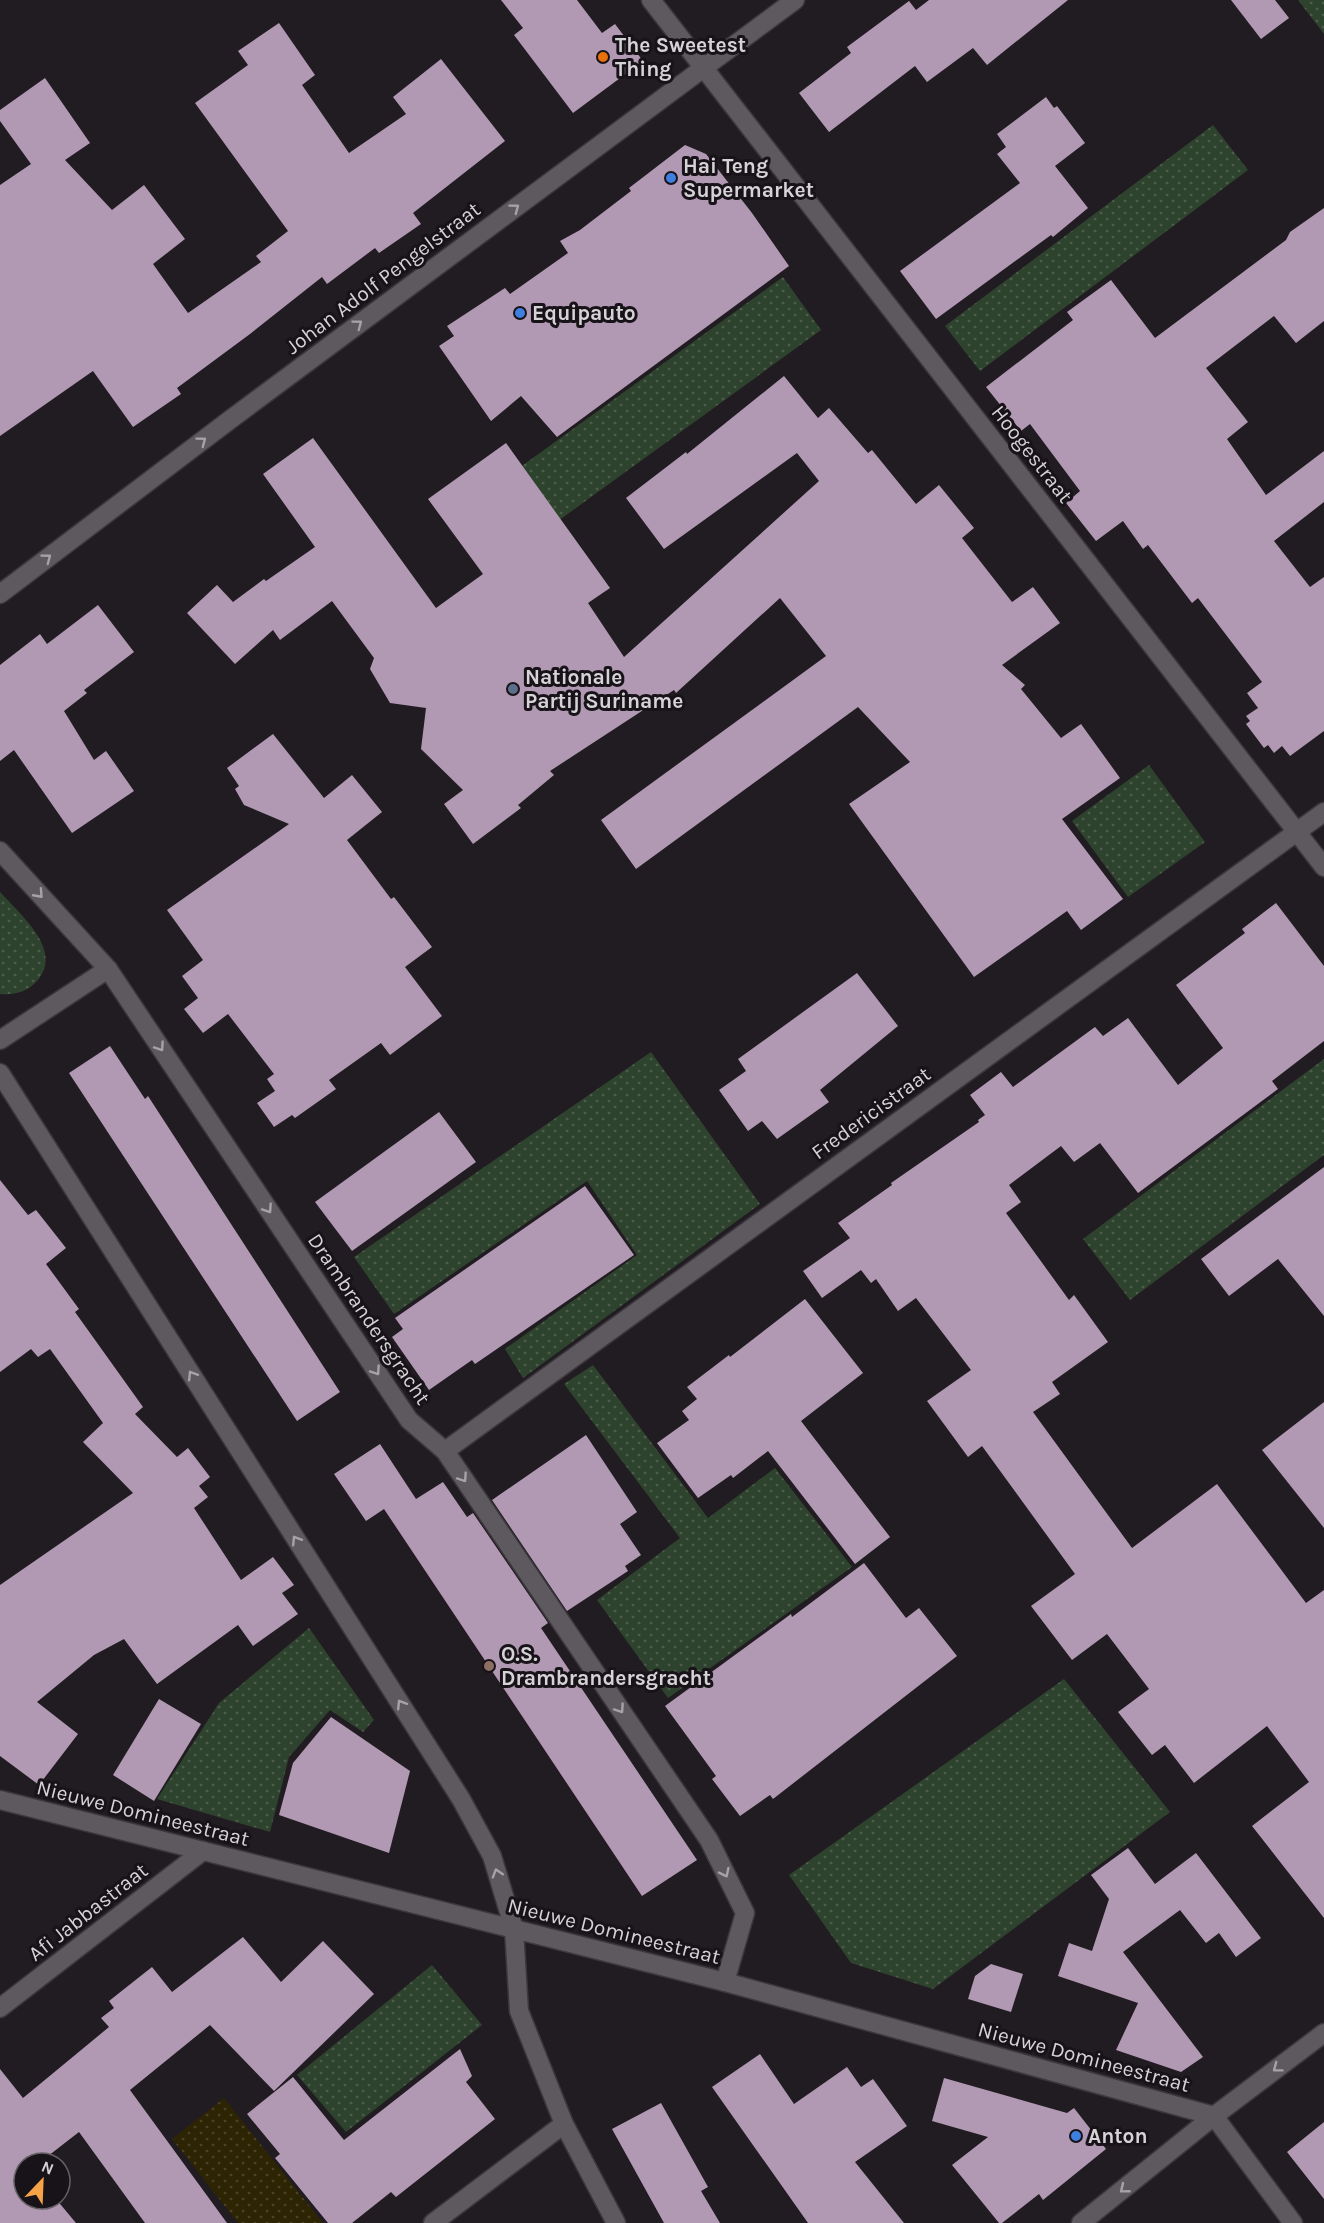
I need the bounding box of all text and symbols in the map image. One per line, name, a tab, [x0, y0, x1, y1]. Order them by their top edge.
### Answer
place label: The Sweetest Thing	[615, 33, 746, 81]
marker: The Sweetest Thing	[596, 50, 610, 64]
place label: Hai Teng Supermarket	[683, 154, 814, 202]
marker: Hai Teng Supermarket	[664, 171, 678, 185]
street label: Johan Adolf Pengelstraat	[281, 197, 485, 359]
one-way arrow	[508, 204, 519, 215]
place label: Equipauto	[532, 301, 636, 326]
marker: Equipauto	[513, 306, 527, 320]
one-way arrow	[352, 320, 363, 331]
street label: Hoogestraat	[986, 400, 1078, 508]
one-way arrow	[195, 437, 206, 448]
one-way arrow	[40, 555, 51, 566]
place label: Nationale Partij Suriname	[525, 665, 683, 713]
marker: Nationale Partij Suriname	[506, 682, 520, 696]
one-way arrow	[32, 888, 43, 898]
one-way arrow	[153, 1040, 164, 1051]
street label: Fredericistraat	[807, 1062, 935, 1164]
one-way arrow	[261, 1202, 272, 1213]
street label: Drambrandersgracht	[303, 1229, 435, 1409]
one-way arrow	[369, 1365, 380, 1376]
one-way arrow	[187, 1371, 199, 1381]
one-way arrow	[456, 1471, 467, 1482]
one-way arrow	[293, 1535, 304, 1546]
place label: O.S. Drambrandersgracht	[501, 1642, 711, 1690]
marker: O.S. Drambrandersgracht	[482, 1659, 496, 1673]
one-way arrow	[397, 1700, 408, 1711]
one-way arrow	[613, 1702, 624, 1713]
street label: Nieuwe Domineestraat	[34, 1775, 252, 1851]
street label: Afi Jabbastraat	[24, 1858, 152, 1966]
one-way arrow	[718, 1866, 729, 1877]
one-way arrow	[492, 1868, 504, 1879]
street label: Nieuwe Domineestraat	[505, 1893, 723, 1969]
street label: Nieuwe Domineestraat	[976, 2017, 1193, 2097]
one-way arrow	[1273, 2061, 1284, 2072]
place label: Anton	[1088, 2124, 1147, 2148]
marker: Anton	[1069, 2129, 1083, 2143]
north arrow	[12, 2151, 72, 2211]
text: N	[39, 2157, 57, 2179]
one-way arrow	[1120, 2181, 1131, 2192]

